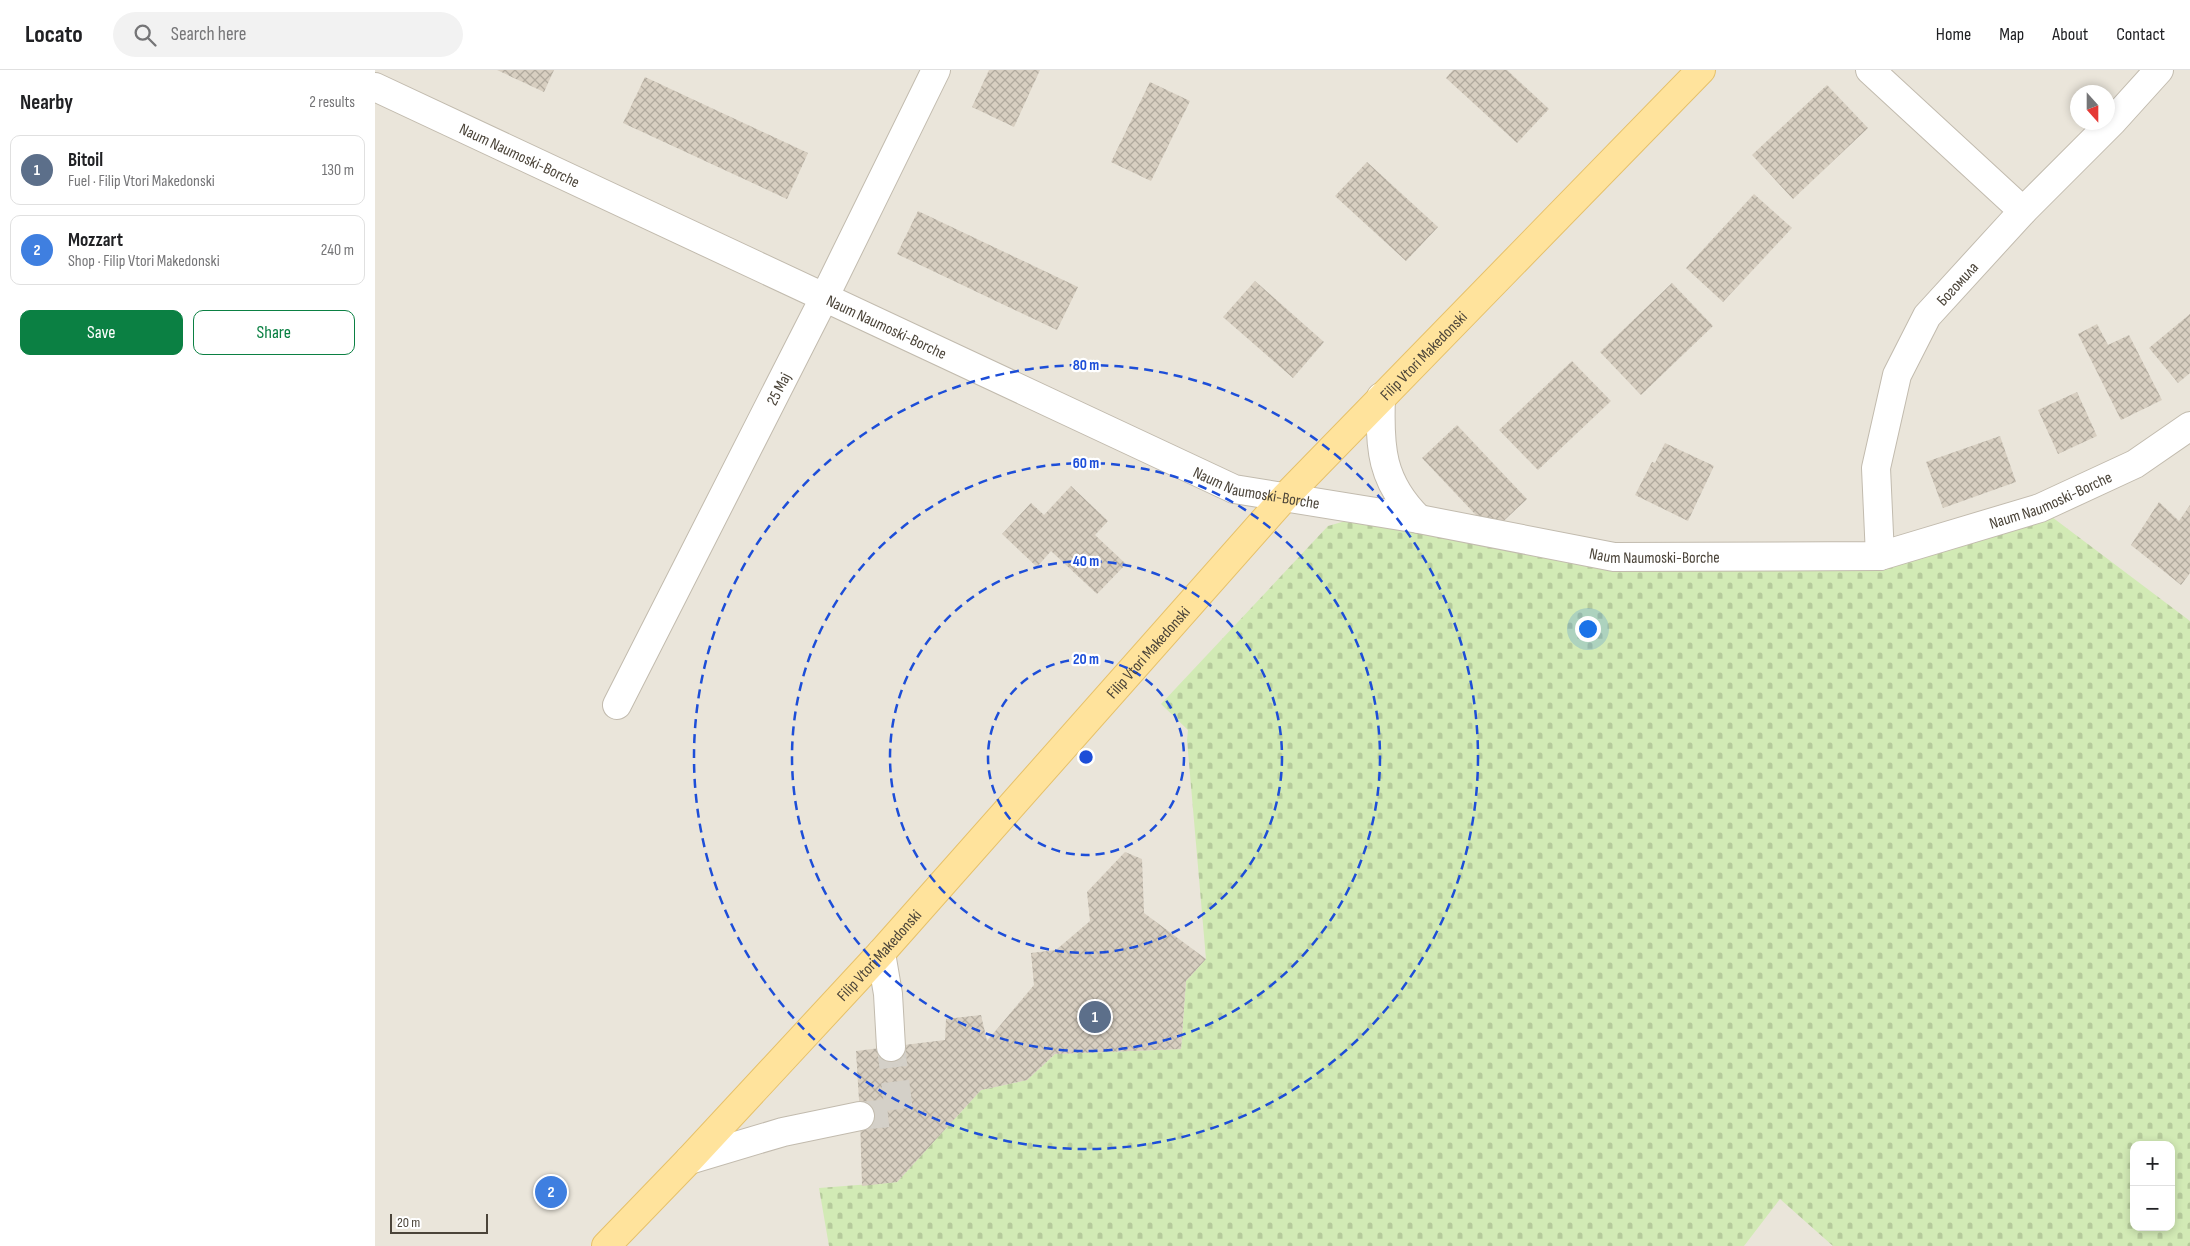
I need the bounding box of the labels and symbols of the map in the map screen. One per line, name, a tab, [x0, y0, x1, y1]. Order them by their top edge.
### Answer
north arrow	[2070, 85, 2115, 130]
street label: Naum Naumoski-Borche	[456, 120, 582, 192]
street label: Богомила	[1933, 258, 1983, 310]
street label: Naum Naumoski-Borche	[823, 292, 949, 364]
street label: Filip Vtori Makedonski	[1377, 308, 1472, 405]
text: 80 m	[1073, 356, 1099, 375]
street label: 25 Maj	[763, 370, 796, 409]
text: 60 m	[1073, 454, 1099, 473]
street label: Naum Naumoski-Borche	[1190, 463, 1321, 514]
street label: Naum Naumoski-Borche	[1987, 468, 2115, 534]
street label: Naum Naumoski-Borche	[1588, 544, 1720, 568]
text: 40 m	[1073, 552, 1099, 571]
street label: Filip Vtori Makedonski	[1103, 603, 1195, 703]
your location	[1575, 616, 1601, 642]
text: 20 m	[1073, 650, 1099, 669]
centre of rings	[1077, 748, 1095, 766]
street label: Filip Vtori Makedonski	[834, 906, 926, 1005]
pin: 1	[1079, 998, 1111, 1036]
pin: 2	[535, 1173, 567, 1211]
scale bar	[390, 1211, 487, 1234]

